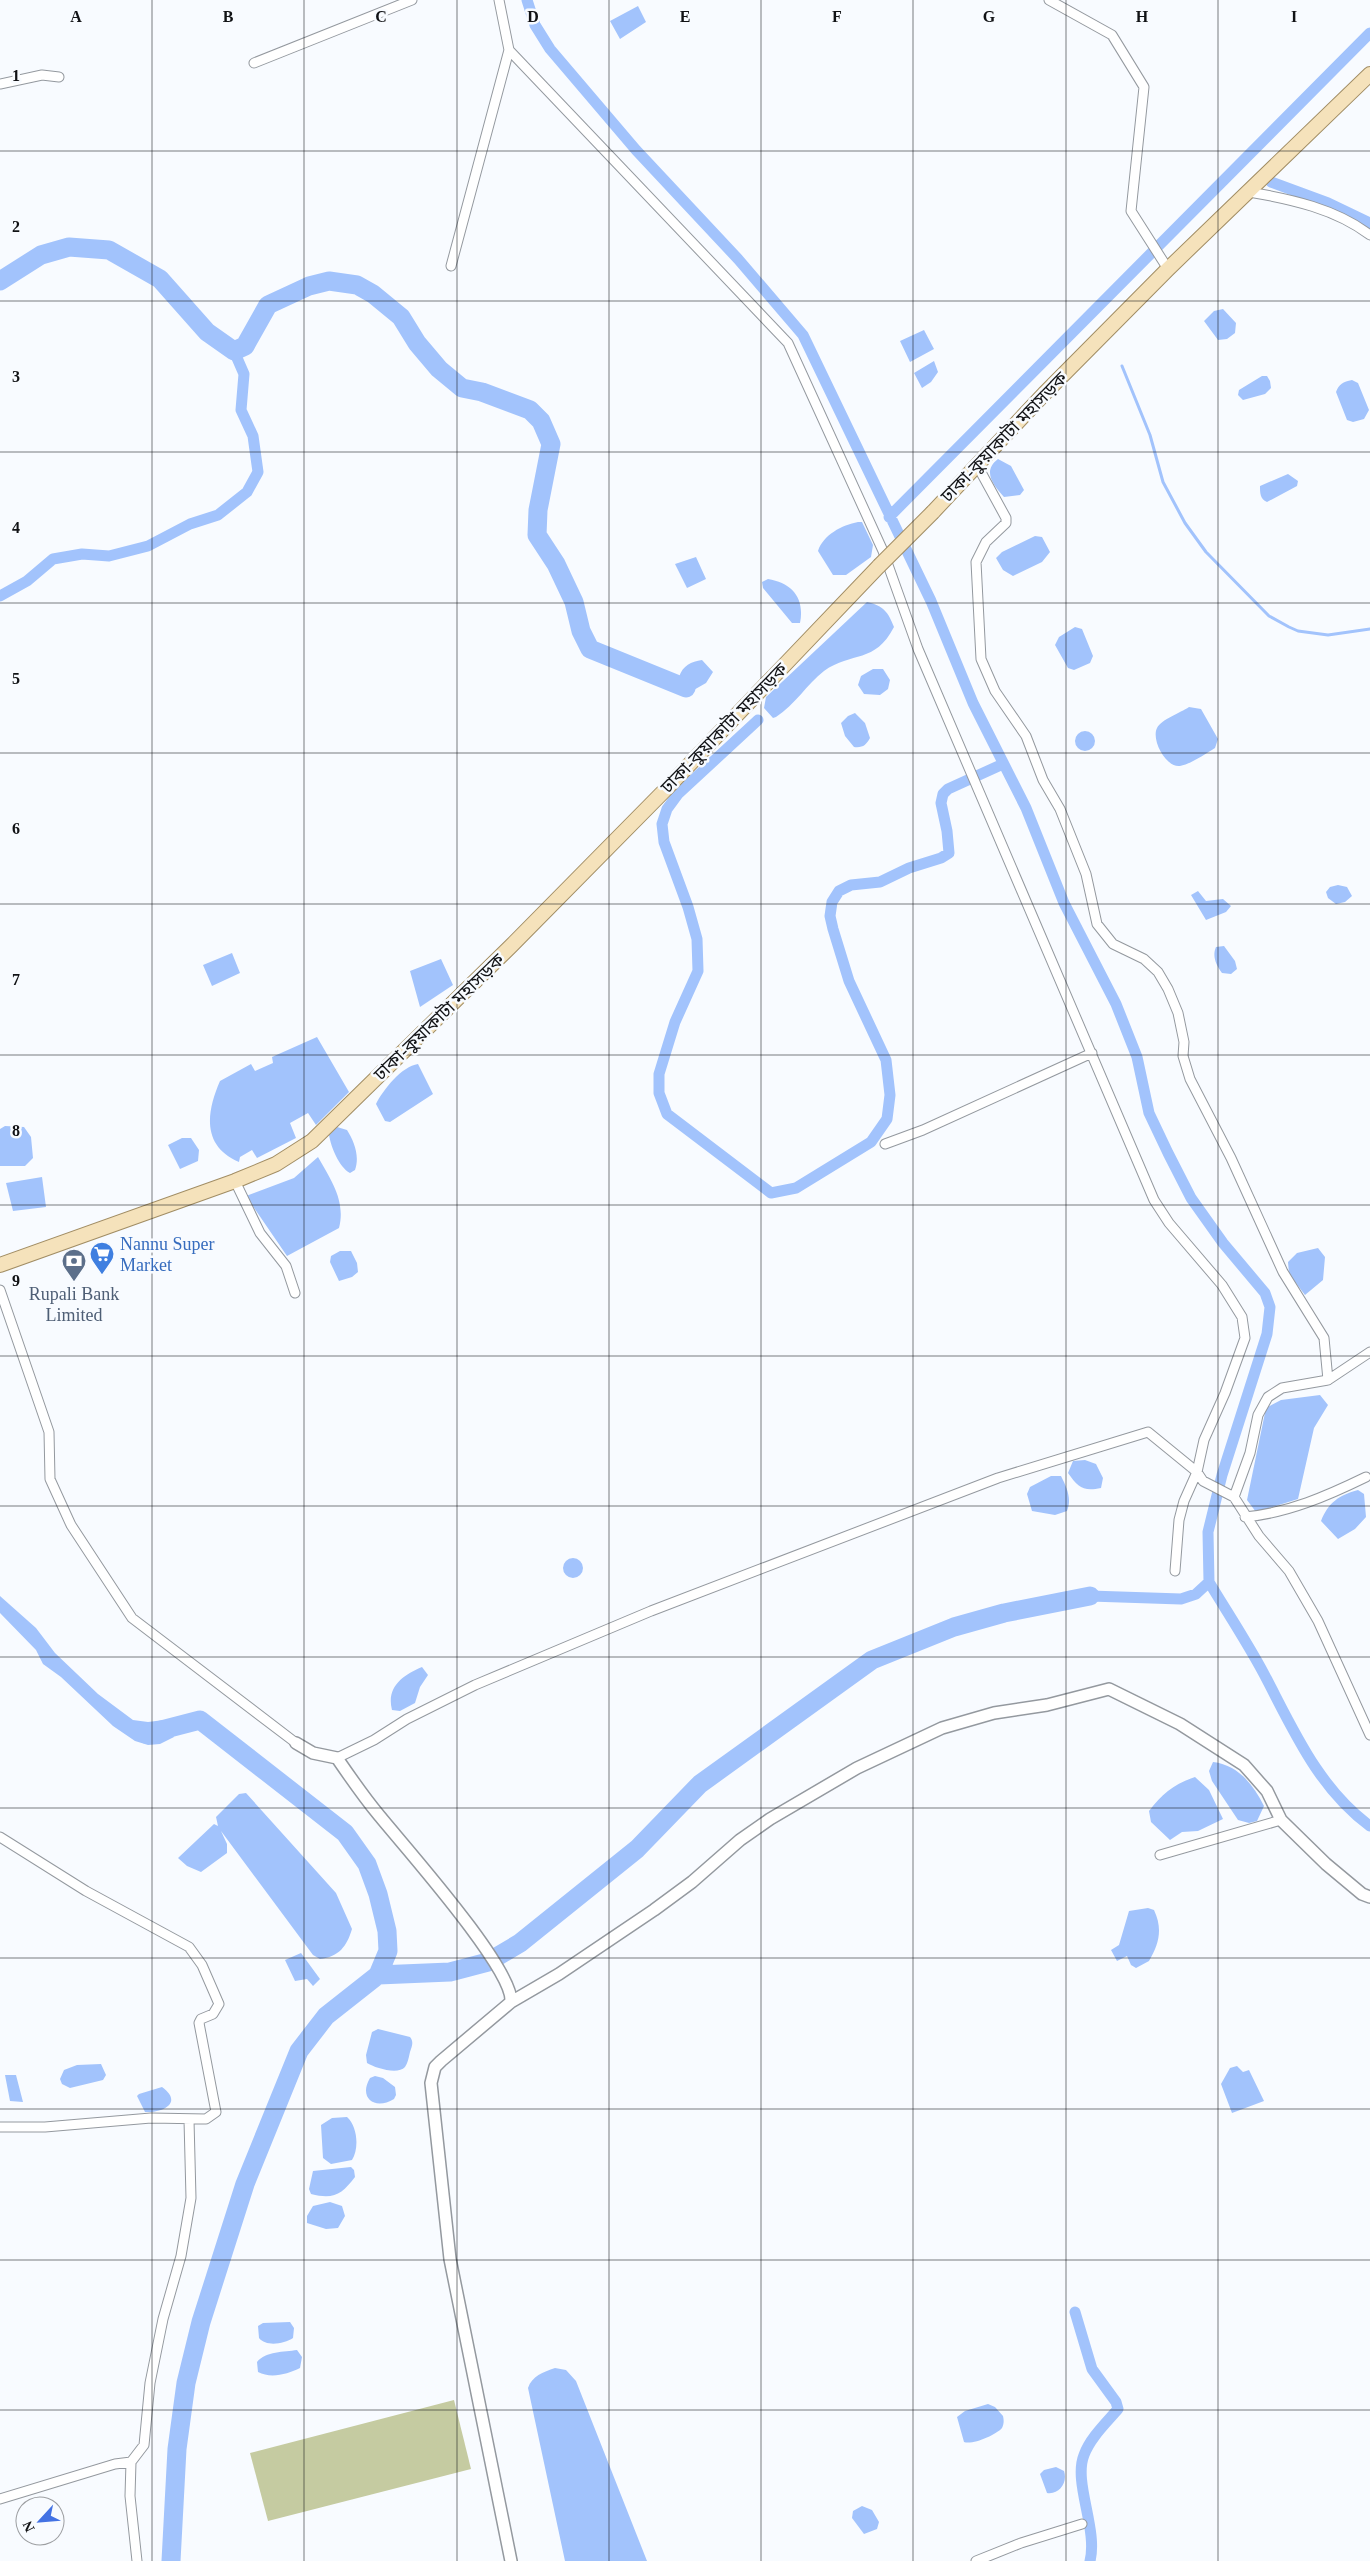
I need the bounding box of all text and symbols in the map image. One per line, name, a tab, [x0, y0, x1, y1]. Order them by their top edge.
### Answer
text: A	[70, 8, 82, 25]
text: B	[223, 8, 234, 25]
text: C	[375, 8, 387, 25]
text: D	[527, 8, 539, 25]
text: E	[680, 8, 690, 25]
text: F	[832, 8, 842, 25]
text: G	[983, 8, 996, 25]
text: H	[1136, 8, 1149, 25]
text: I	[1291, 8, 1297, 25]
text: 1	[12, 67, 20, 84]
text: 2	[12, 218, 20, 235]
text: 3	[12, 368, 20, 385]
street label: ঢাকা-কুয়াকাটা মহাসড়ক	[936, 368, 1072, 508]
text: 4	[12, 519, 20, 536]
street label: ঢাকা-কুয়াকাটা মহাসড়ক	[656, 659, 792, 799]
text: 5	[12, 670, 20, 687]
text: 6	[12, 820, 20, 837]
street label: ঢাকা-কুয়াকাটা মহাসড়ক	[369, 949, 509, 1086]
text: 7	[12, 971, 20, 988]
text: 8	[12, 1122, 20, 1139]
place label: Nannu Super Market	[120, 1234, 214, 1275]
supermarket icon: Nannu Super Market	[89, 1241, 115, 1275]
bank icon: Rupali Bank Limited	[61, 1248, 87, 1282]
text: 9	[12, 1272, 20, 1289]
place label: Rupali Bank Limited	[29, 1284, 119, 1325]
north arrow	[15, 2496, 65, 2546]
text: N	[20, 2519, 38, 2534]

